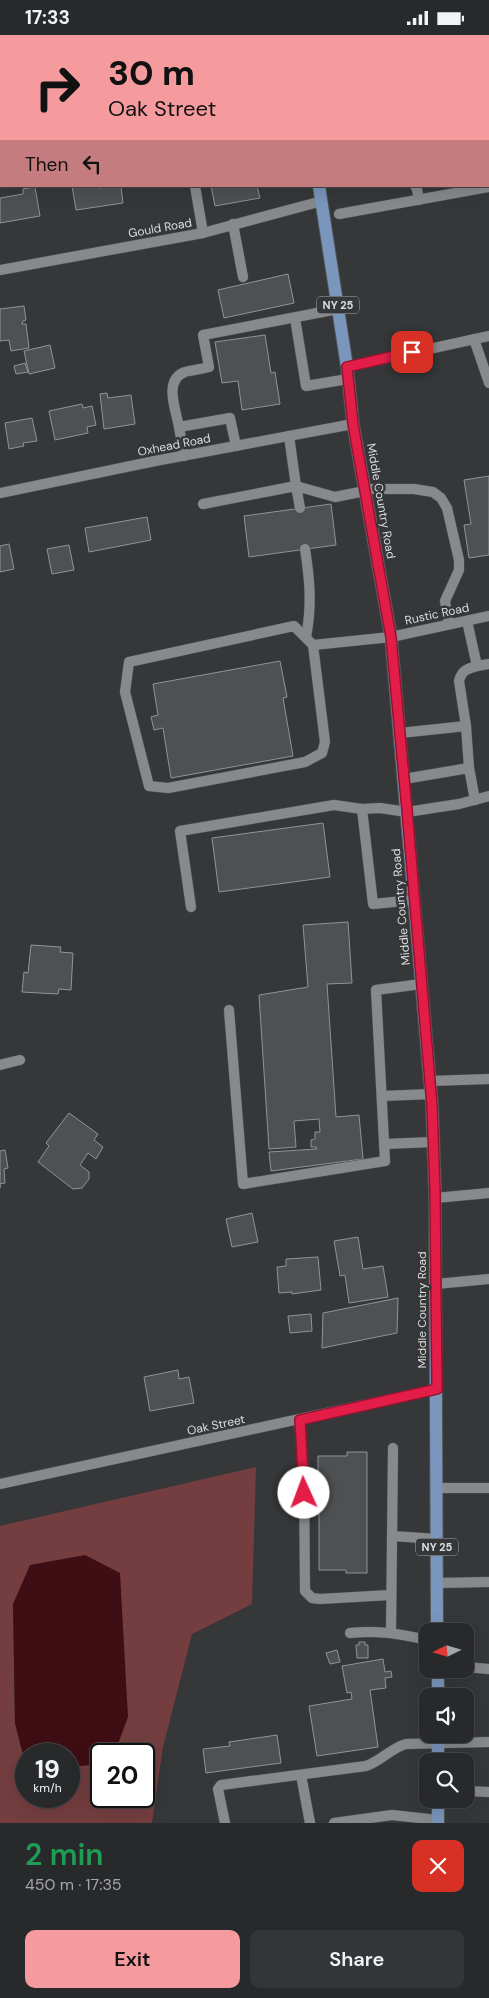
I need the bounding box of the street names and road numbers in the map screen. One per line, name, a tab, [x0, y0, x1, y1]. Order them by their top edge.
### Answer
street label: Gould Road	[127, 215, 193, 241]
road number: NY 25	[317, 297, 359, 313]
street label: Oxhead Road	[136, 430, 212, 460]
street label: Middle Country Road	[363, 442, 399, 560]
street label: Rustic Road	[403, 599, 471, 629]
street label: Middle Country Road	[388, 848, 414, 966]
street label: Middle Country Road	[414, 1251, 430, 1369]
street label: Oak Street	[185, 1411, 247, 1439]
road number: NY 25	[416, 1539, 458, 1555]

